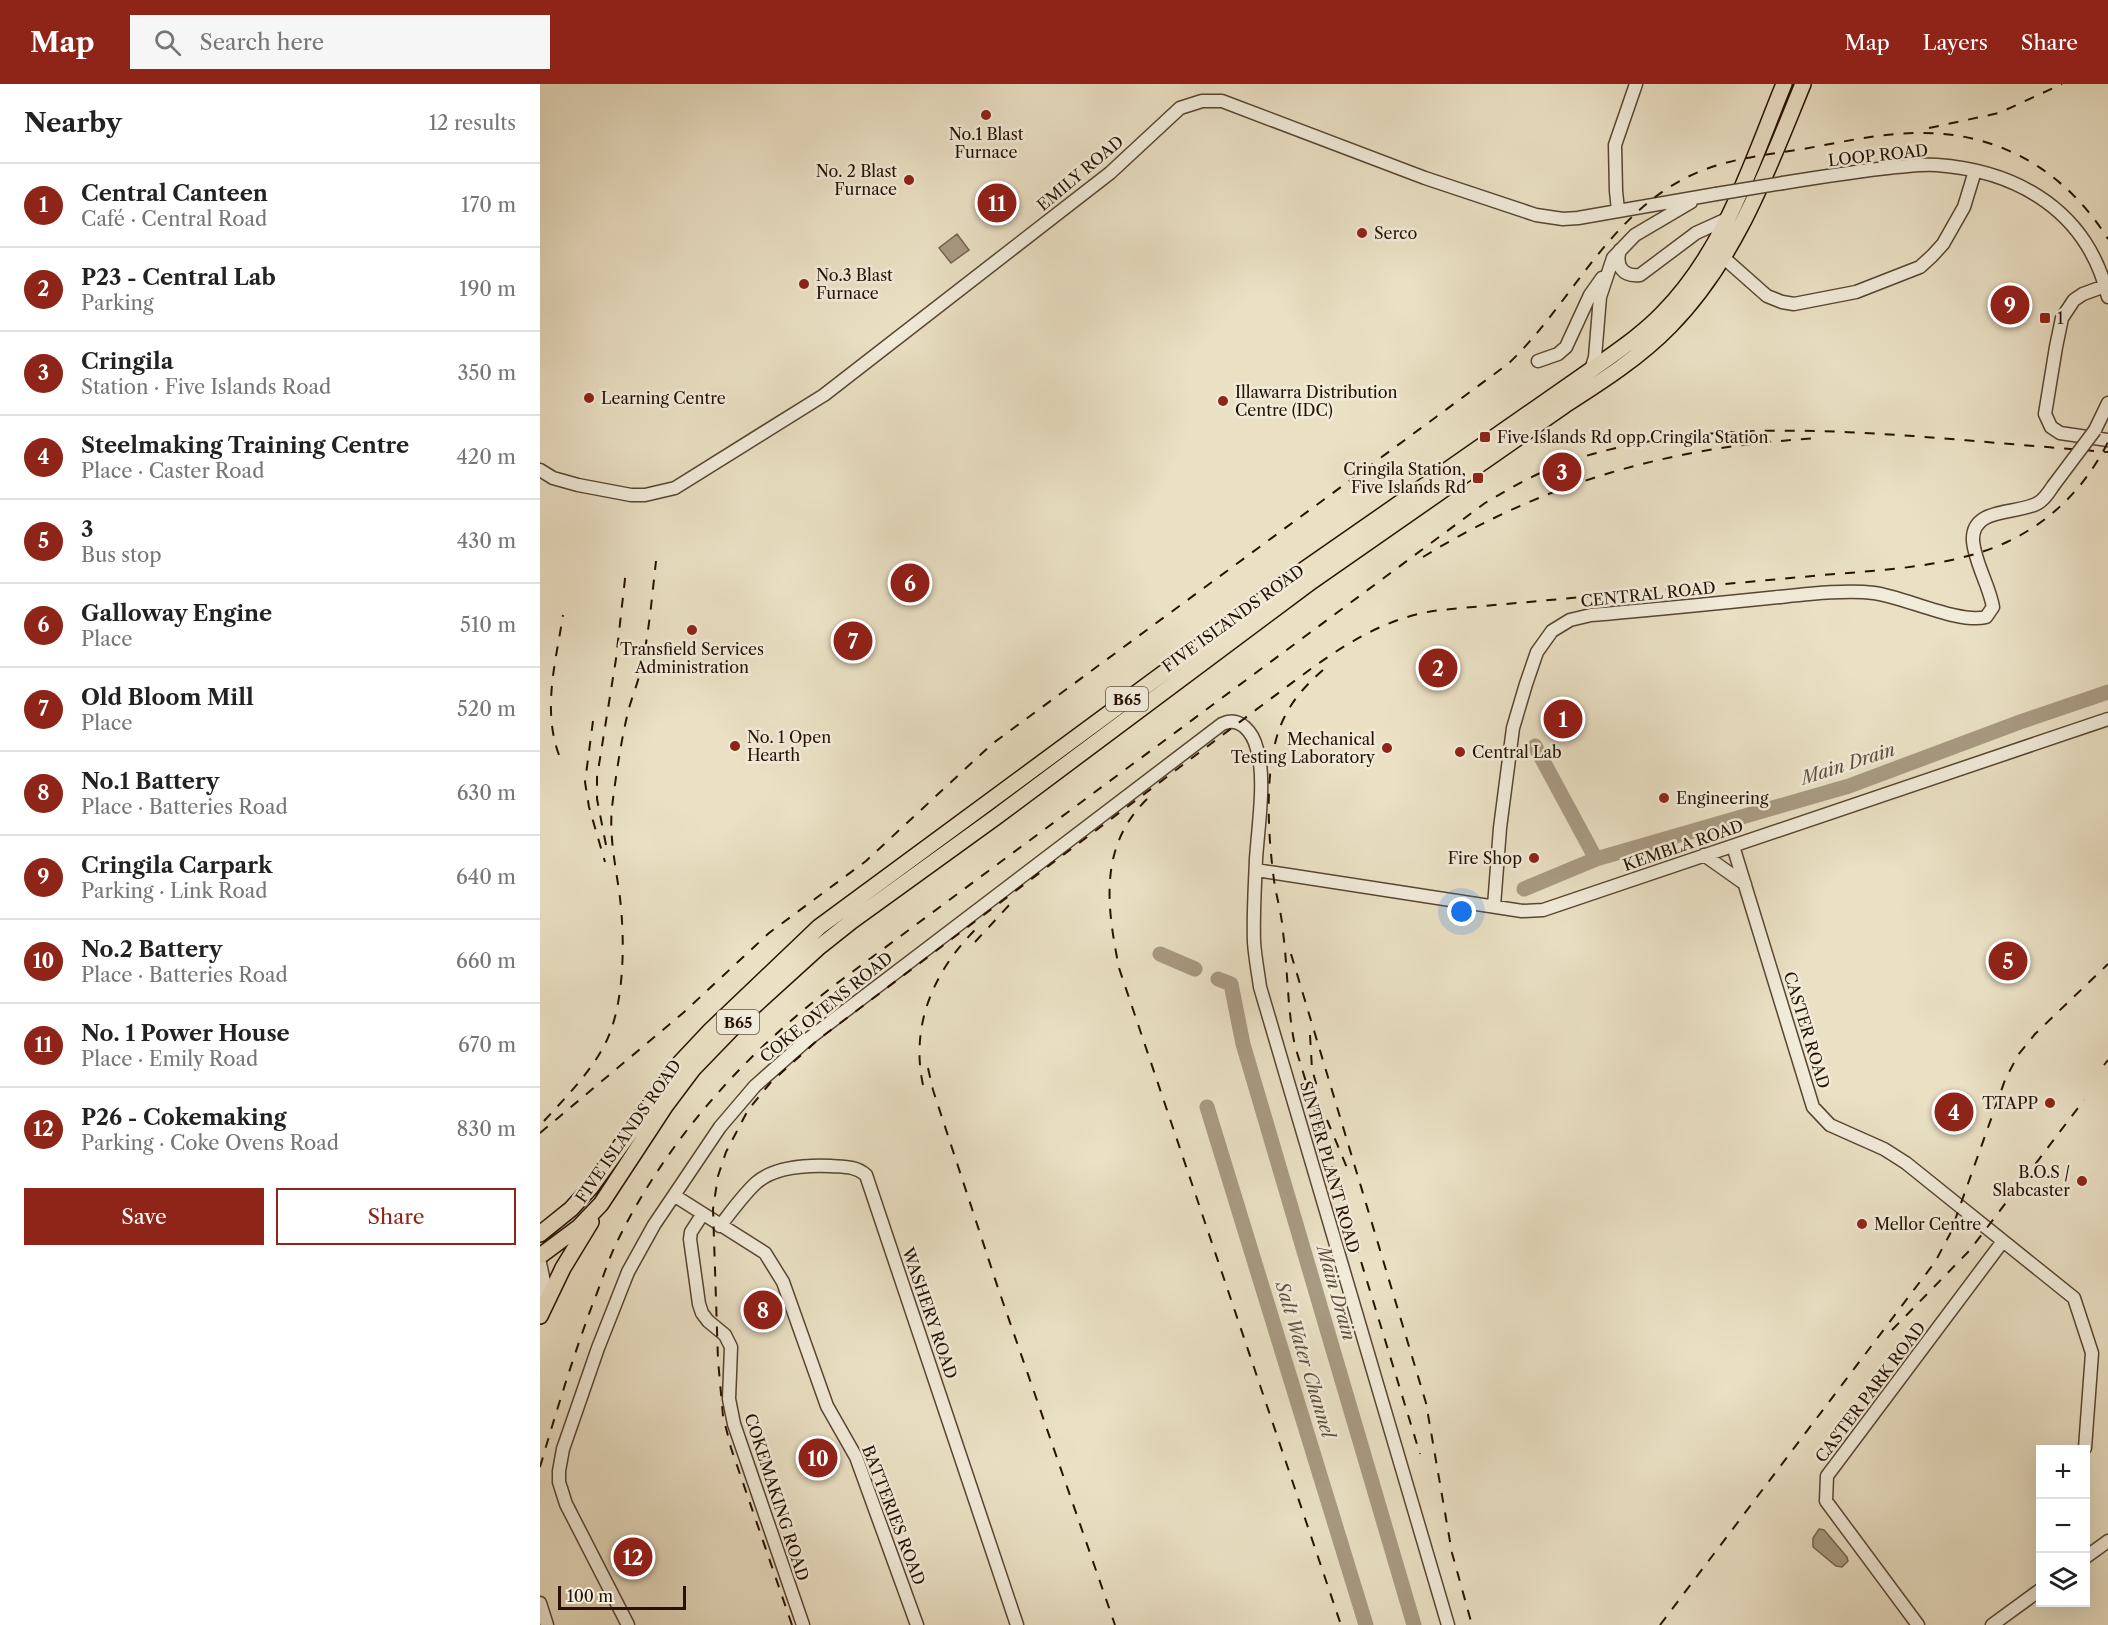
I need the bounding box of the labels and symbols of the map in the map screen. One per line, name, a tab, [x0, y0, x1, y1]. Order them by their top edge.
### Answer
marker: No.1 Blast Furnace	[979, 108, 993, 122]
place label: No.1 Blast Furnace	[949, 124, 1024, 162]
street label: EMILY ROAD	[1033, 131, 1127, 215]
street label: LOOP ROAD	[1827, 140, 1929, 170]
place label: No. 2 Blast Furnace	[816, 161, 897, 199]
marker: No. 2 Blast Furnace	[902, 173, 916, 187]
pin: 11	[978, 180, 1016, 226]
place label: Serco	[1374, 223, 1417, 243]
marker: Serco	[1355, 226, 1369, 240]
place label: No.3 Blast Furnace	[816, 265, 893, 303]
marker: No.3 Blast Furnace	[797, 277, 811, 291]
pin: 9	[1990, 282, 2030, 328]
place label: 1	[2057, 308, 2064, 328]
marker: 1	[2038, 311, 2052, 325]
place label: Illawarra Distribution Centre (IDC)	[1235, 382, 1398, 420]
place label: Learning Centre	[601, 388, 726, 408]
marker: Learning Centre	[582, 391, 596, 405]
marker: Illawarra Distribution Centre (IDC)	[1216, 394, 1230, 408]
place label: Five Islands Rd opp Cringila Station	[1497, 427, 1769, 447]
marker: Five Islands Rd opp Cringila Station	[1478, 430, 1492, 444]
pin: 3	[1542, 450, 1582, 494]
place label: Cringila Station, Five Islands Rd	[1343, 459, 1466, 497]
marker: Cringila Station, Five Islands Rd	[1471, 471, 1485, 485]
pin: 6	[890, 560, 929, 606]
street label: FIVE ISLANDS ROAD	[1158, 560, 1308, 676]
street label: CENTRAL ROAD	[1580, 577, 1716, 611]
pin: 7	[834, 618, 872, 664]
marker: Transfield Services Administration	[685, 623, 699, 637]
place label: Transfield Services Administration	[620, 639, 764, 677]
pin: 2	[1418, 646, 1458, 690]
road number: B65	[1106, 687, 1148, 711]
pin: 1	[1544, 696, 1582, 742]
place label: No. 1 Open Hearth	[747, 727, 831, 765]
place label: Mechanical Testing Laboratory	[1231, 729, 1376, 767]
water label: Main Drain	[1796, 738, 1898, 790]
marker: No. 1 Open Hearth	[728, 739, 742, 753]
marker: Mechanical Testing Laboratory	[1380, 741, 1394, 755]
place label: Central Lab	[1472, 742, 1562, 762]
marker: Central Lab	[1453, 745, 1467, 759]
place label: Engineering	[1676, 788, 1769, 808]
marker: Engineering	[1657, 791, 1671, 805]
street label: KEMBLA ROAD	[1620, 815, 1746, 875]
place label: Fire Shop	[1448, 848, 1522, 868]
marker: Fire Shop	[1527, 851, 1541, 865]
your location	[1447, 897, 1476, 926]
pin: 5	[1988, 938, 2028, 984]
street label: COKE OVENS ROAD	[756, 947, 896, 1067]
street label: CASTER ROAD	[1780, 969, 1834, 1091]
road number: B65	[717, 1010, 759, 1034]
street label: FIVE ISLANDS ROAD	[571, 1055, 685, 1207]
street label: SINTER PLANT ROAD	[1296, 1079, 1364, 1255]
pin: 4	[1934, 1090, 1974, 1134]
place label: TTAPP	[1982, 1093, 2038, 1113]
marker: TTAPP	[2043, 1096, 2057, 1110]
place label: B.O.S / Slabcaster	[1993, 1162, 2070, 1200]
marker: B.O.S / Slabcaster	[2075, 1174, 2089, 1188]
place label: Mellor Centre	[1874, 1214, 1981, 1234]
marker: Mellor Centre	[1855, 1217, 1869, 1231]
water label: Main Drain	[1311, 1241, 1360, 1343]
street label: WASHERY ROAD	[898, 1244, 962, 1381]
water label: Salt Water Channel	[1270, 1278, 1340, 1443]
pin: 8	[744, 1288, 782, 1332]
street label: CASTER PARK ROAD	[1811, 1318, 1929, 1466]
street label: COKEMAKING ROAD	[740, 1411, 814, 1583]
pin: 10	[798, 1436, 838, 1480]
street label: BATTERIES ROAD	[858, 1442, 930, 1588]
pin: 12	[614, 1534, 652, 1580]
scale bar	[558, 1583, 686, 1610]

